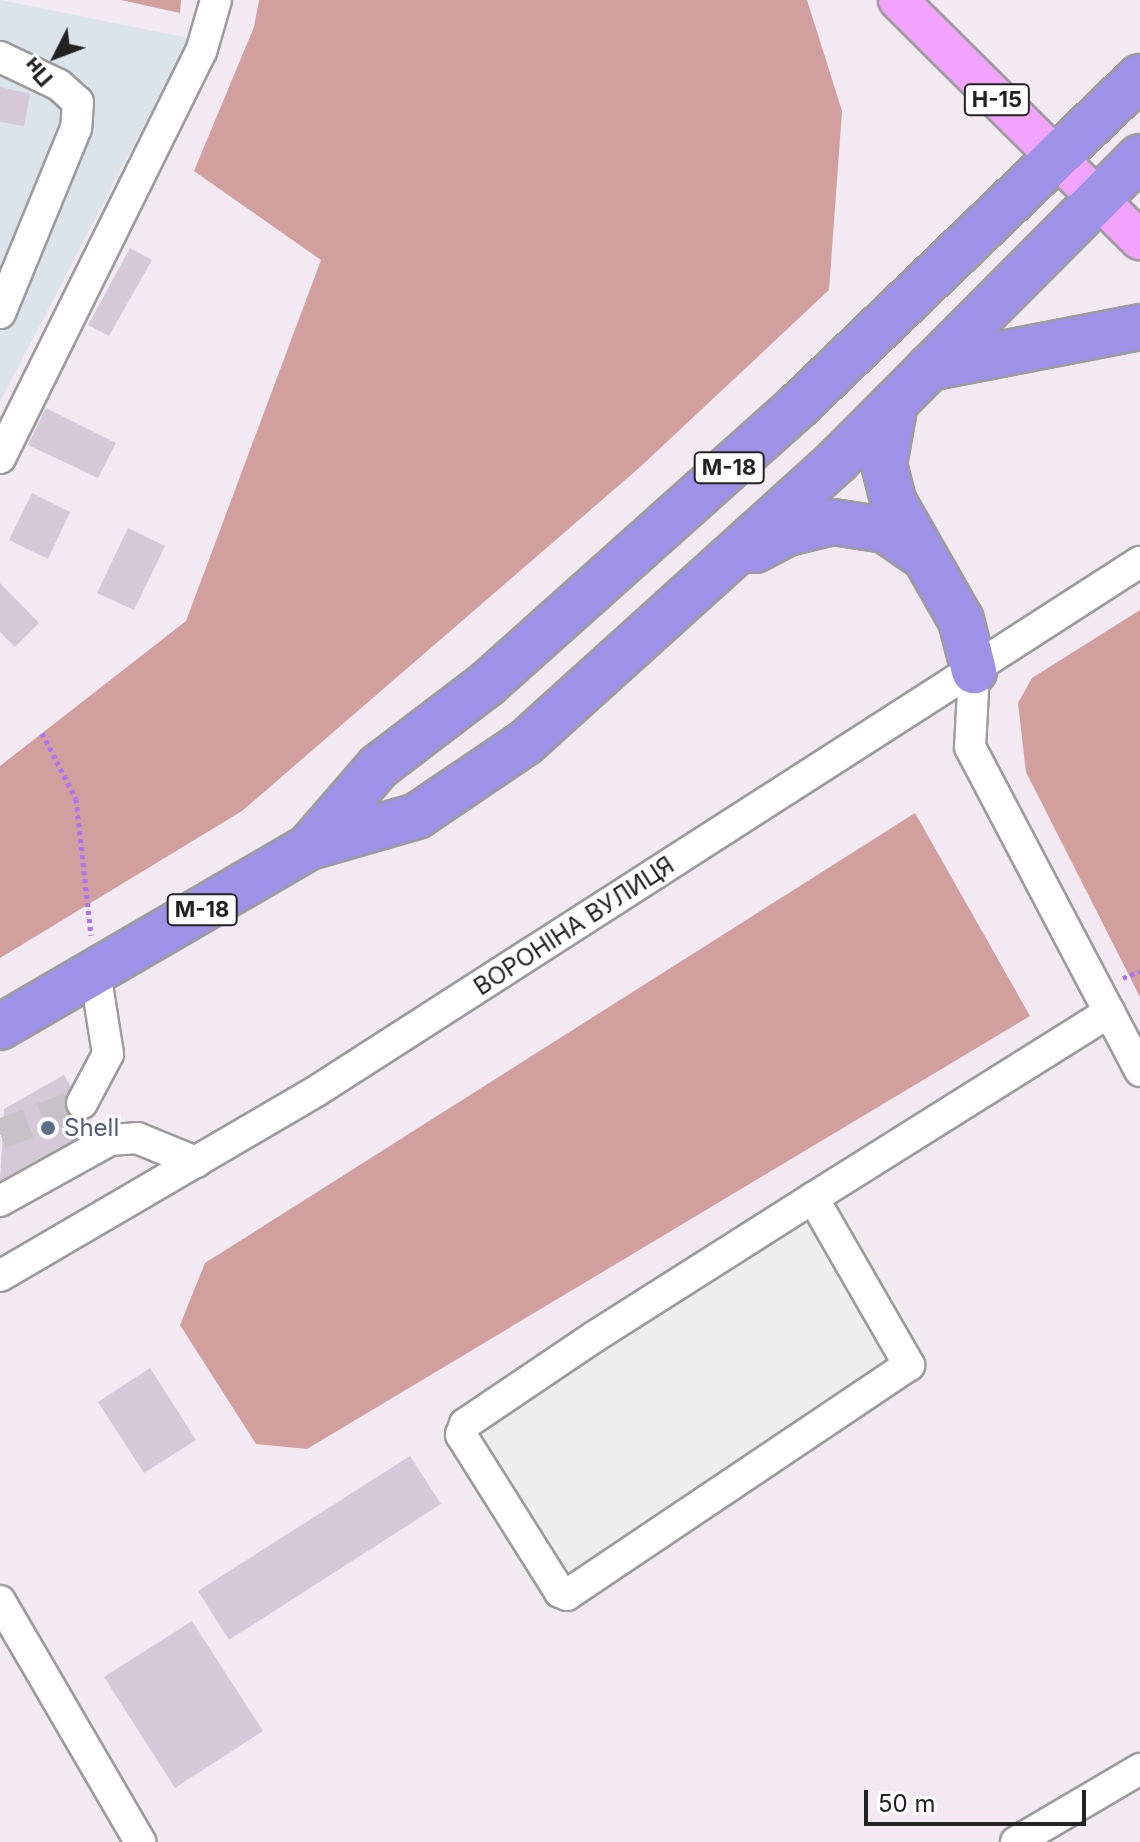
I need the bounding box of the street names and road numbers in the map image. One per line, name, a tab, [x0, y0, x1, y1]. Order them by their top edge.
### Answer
road number: Н-15	[963, 82, 1031, 118]
road number: М-18	[693, 450, 765, 486]
street label: ВОРОНІНА ВУЛИЦЯ	[469, 851, 679, 1001]
road number: М-18	[166, 892, 238, 928]

